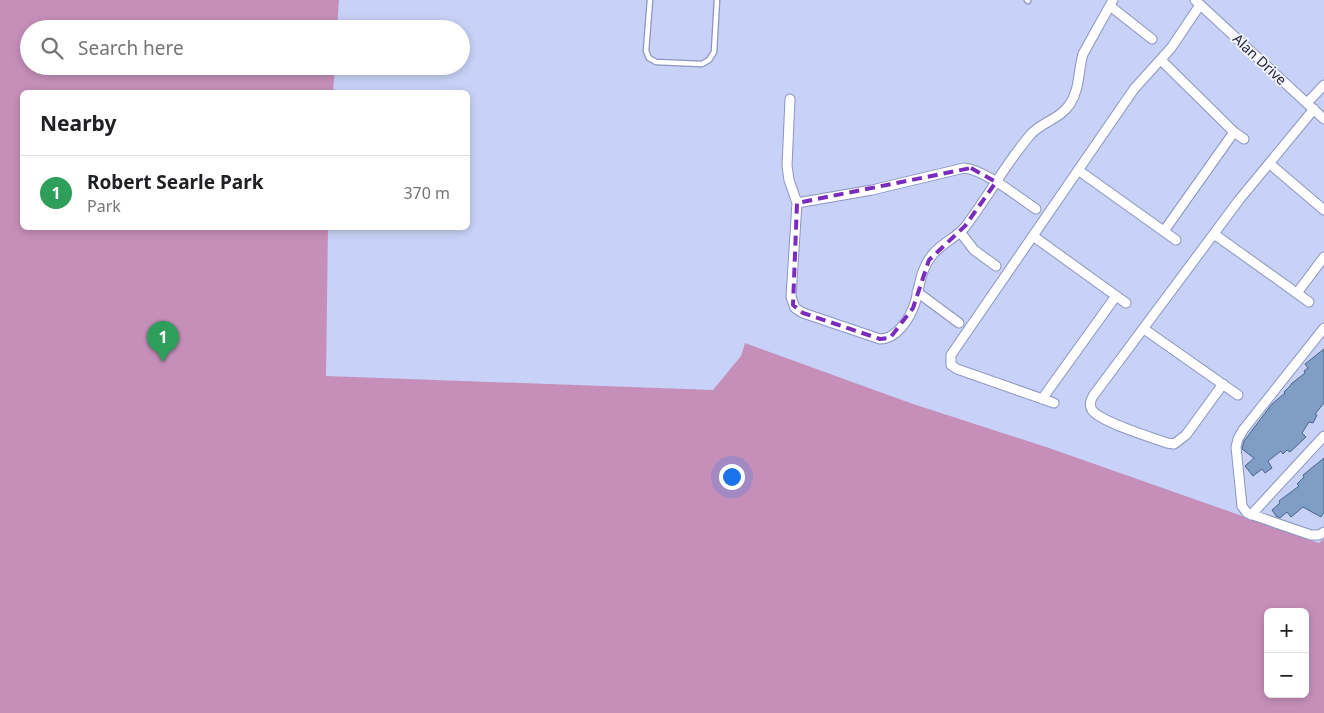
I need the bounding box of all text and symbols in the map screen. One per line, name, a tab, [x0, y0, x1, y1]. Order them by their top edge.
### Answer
search box	[20, 20, 470, 75]
street label: Alan Drive	[1229, 29, 1291, 89]
icon: search	[38, 34, 66, 62]
text: Search here	[78, 35, 184, 61]
text: Nearby	[40, 109, 116, 137]
text: Robert Searle Park	[87, 169, 263, 195]
text: 1	[51, 182, 61, 204]
text: 370 m	[403, 182, 450, 204]
text: Park	[87, 195, 121, 217]
pin: 1	[147, 321, 179, 362]
your location	[719, 464, 745, 490]
map controls	[1264, 608, 1309, 698]
button: +	[1264, 608, 1309, 653]
button: −	[1264, 653, 1309, 698]

